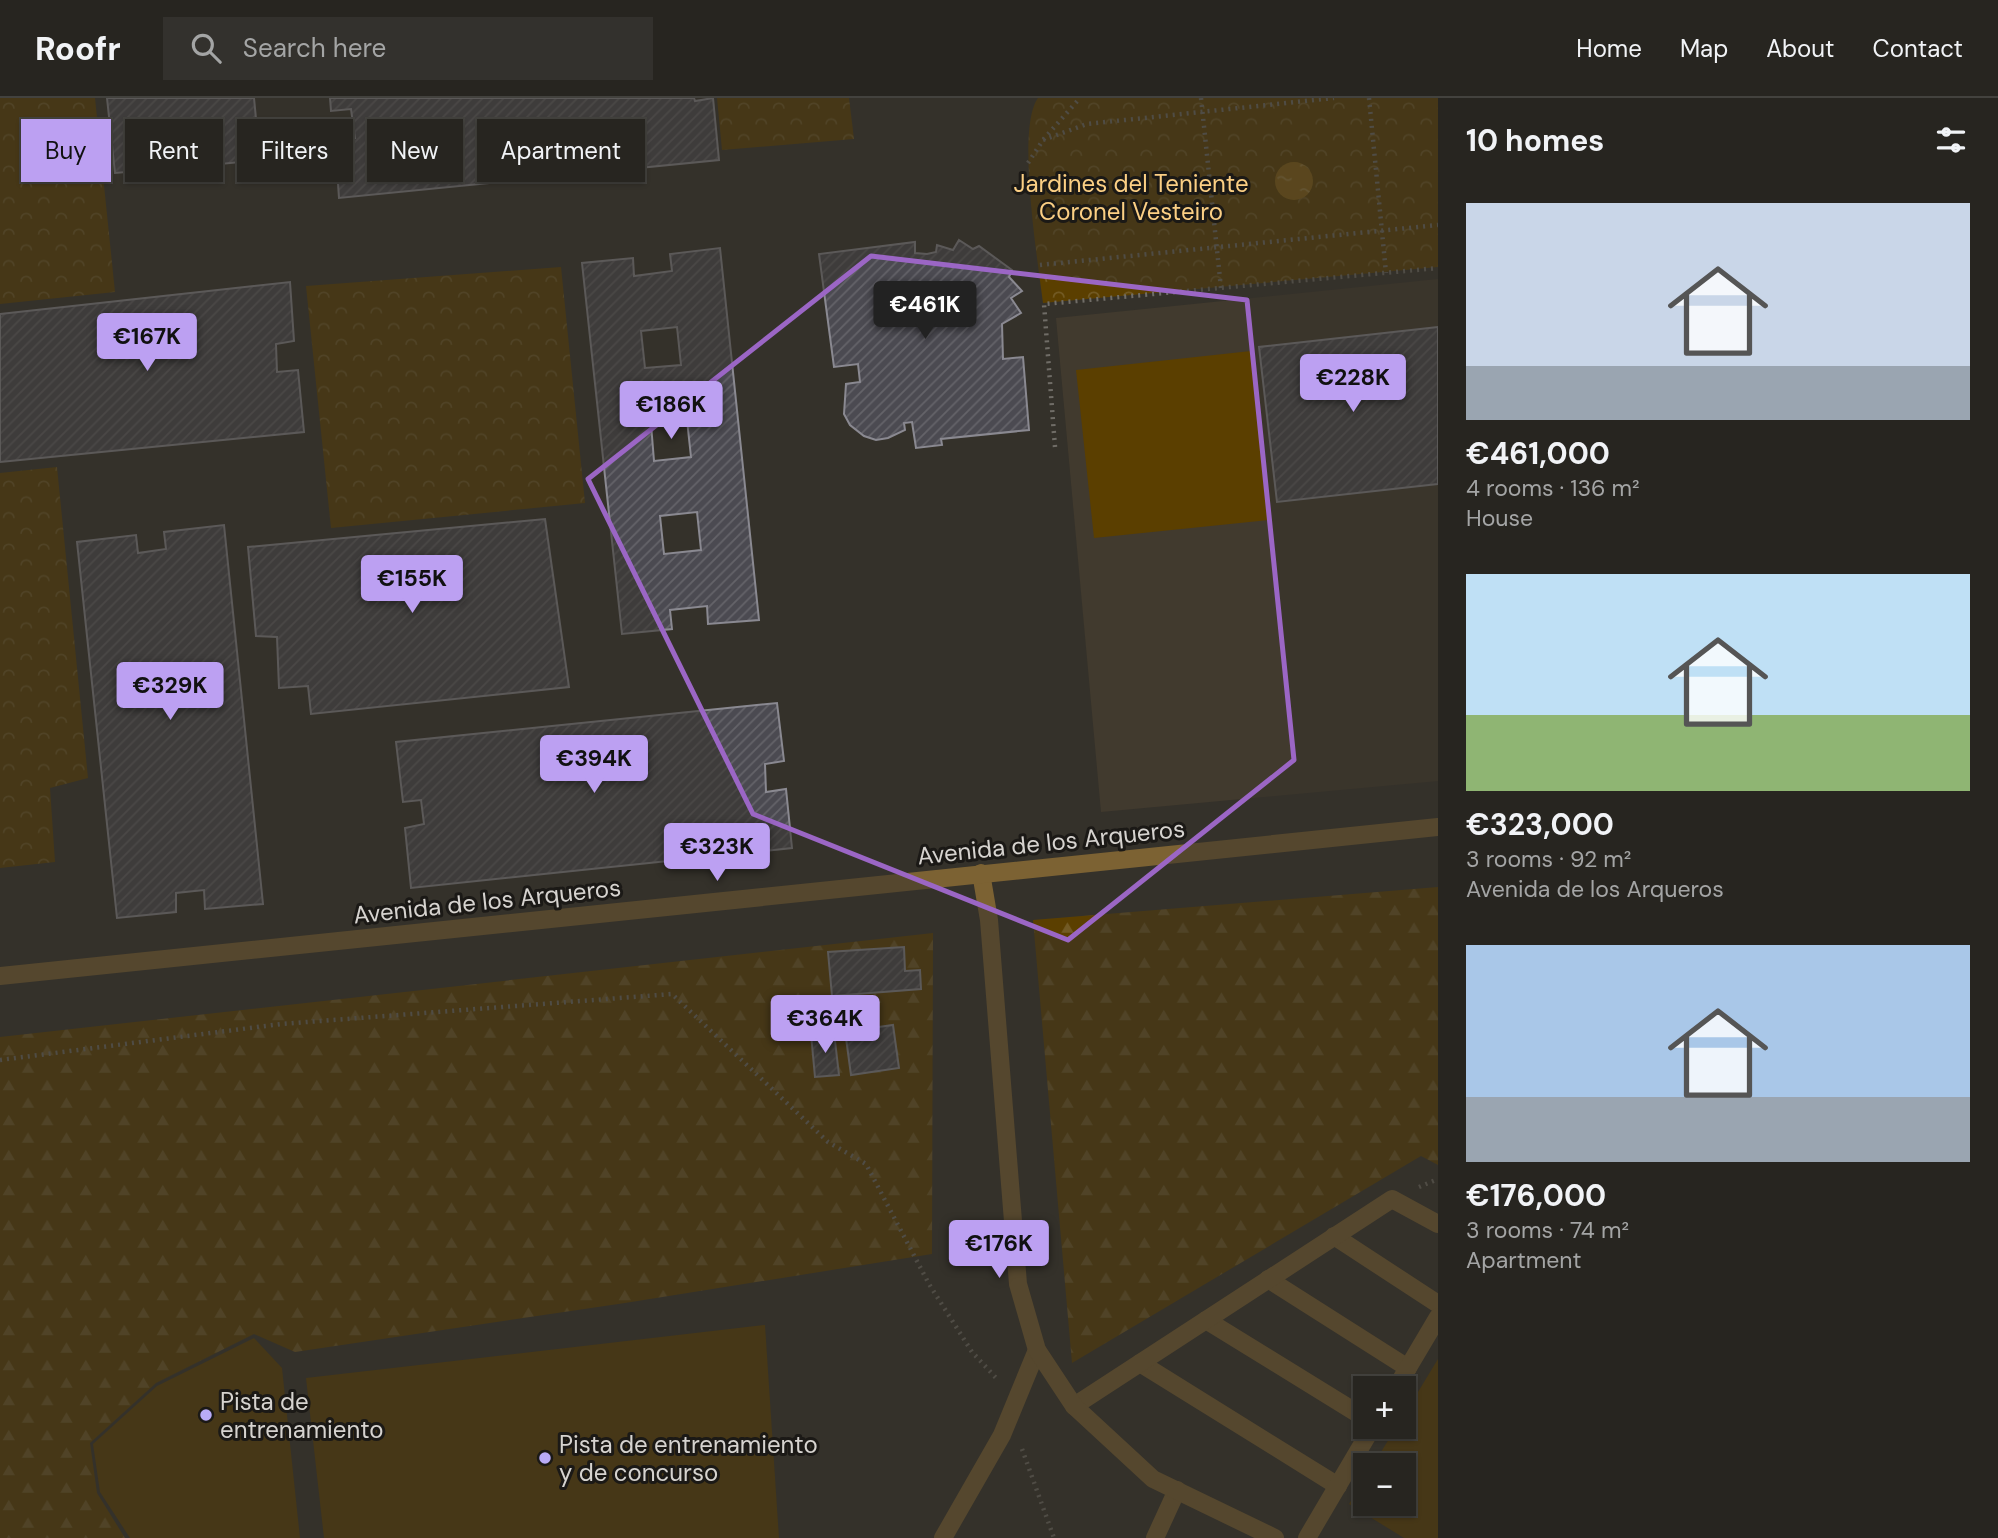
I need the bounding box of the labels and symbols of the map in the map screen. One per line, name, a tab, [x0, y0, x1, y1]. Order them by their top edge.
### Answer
park label: Jardines del Teniente Coronel Vesteiro	[1013, 168, 1249, 227]
pin: €461K	[876, 282, 974, 341]
pin: €167K	[98, 314, 196, 373]
pin: €228K	[1304, 354, 1402, 414]
pin: €186K	[622, 382, 720, 441]
pin: €155K	[363, 556, 461, 615]
pin: €329K	[121, 662, 219, 722]
pin: €394K	[545, 736, 643, 795]
street label: Avenida de los Arqueros	[916, 813, 1186, 871]
pin: €323K	[668, 824, 766, 883]
street label: Avenida de los Arqueros	[352, 872, 622, 930]
pin: €364K	[776, 996, 874, 1055]
pin: €176K	[950, 1220, 1048, 1280]
place label: Pista de entrenamiento	[220, 1386, 384, 1445]
marker: Pista de entrenamiento	[198, 1407, 214, 1423]
place label: Pista de entrenamiento y de concurso	[559, 1429, 818, 1488]
marker: Pista de entrenamiento y de concurso	[537, 1450, 553, 1466]

